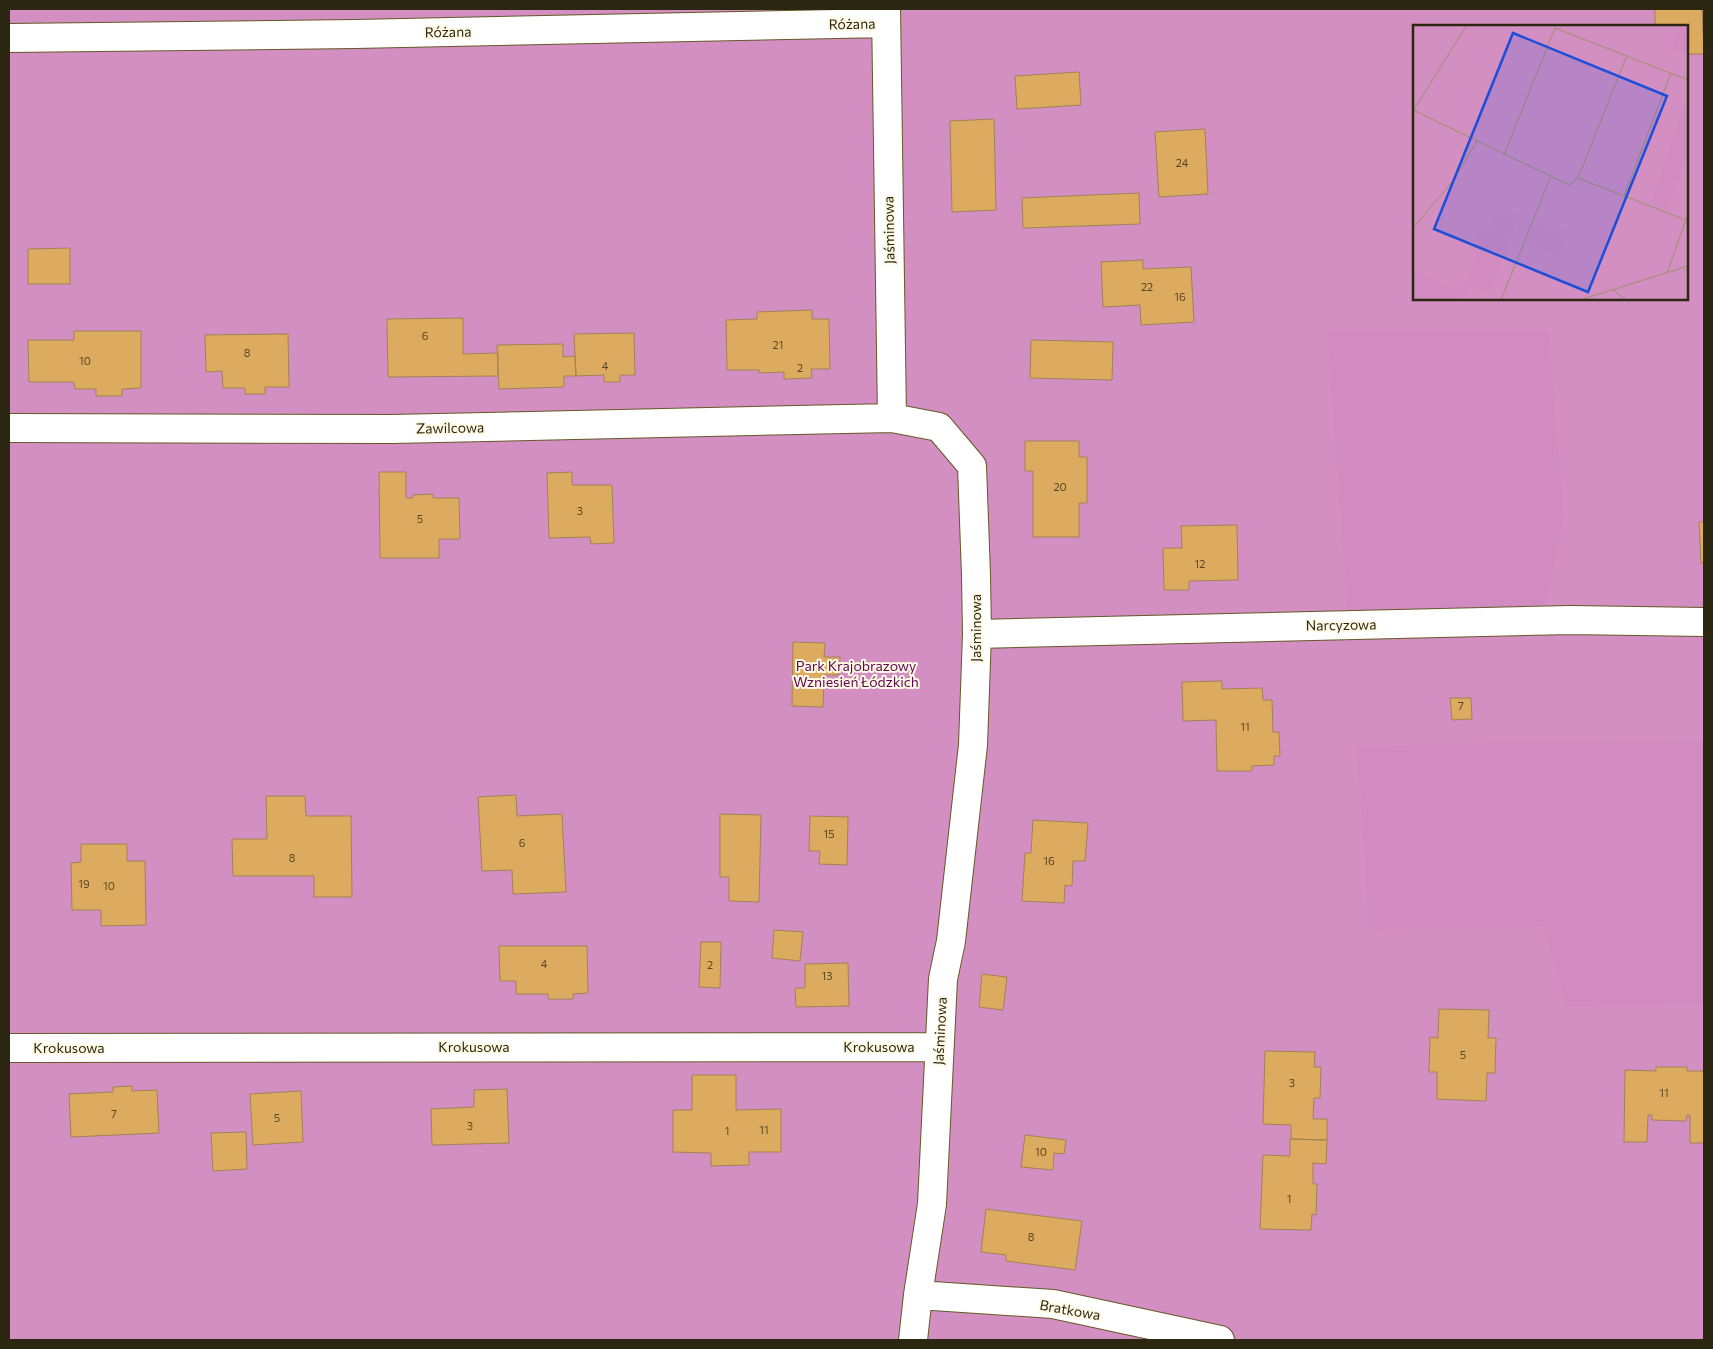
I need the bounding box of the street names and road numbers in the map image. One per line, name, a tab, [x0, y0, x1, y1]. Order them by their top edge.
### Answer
street label: Różana	[828, 15, 876, 32]
street label: Różana	[424, 23, 472, 40]
street label: Jaśminowa	[879, 196, 898, 264]
street label: Zawilcowa	[416, 418, 484, 437]
street label: Jaśminowa	[967, 594, 984, 662]
street label: Narcyzowa	[1305, 615, 1377, 634]
street label: Jaśminowa	[929, 997, 950, 1065]
street label: Krokusowa	[438, 1038, 510, 1055]
street label: Krokusowa	[843, 1038, 915, 1055]
street label: Krokusowa	[33, 1039, 105, 1056]
street label: Bratkowa	[1038, 1296, 1102, 1323]

